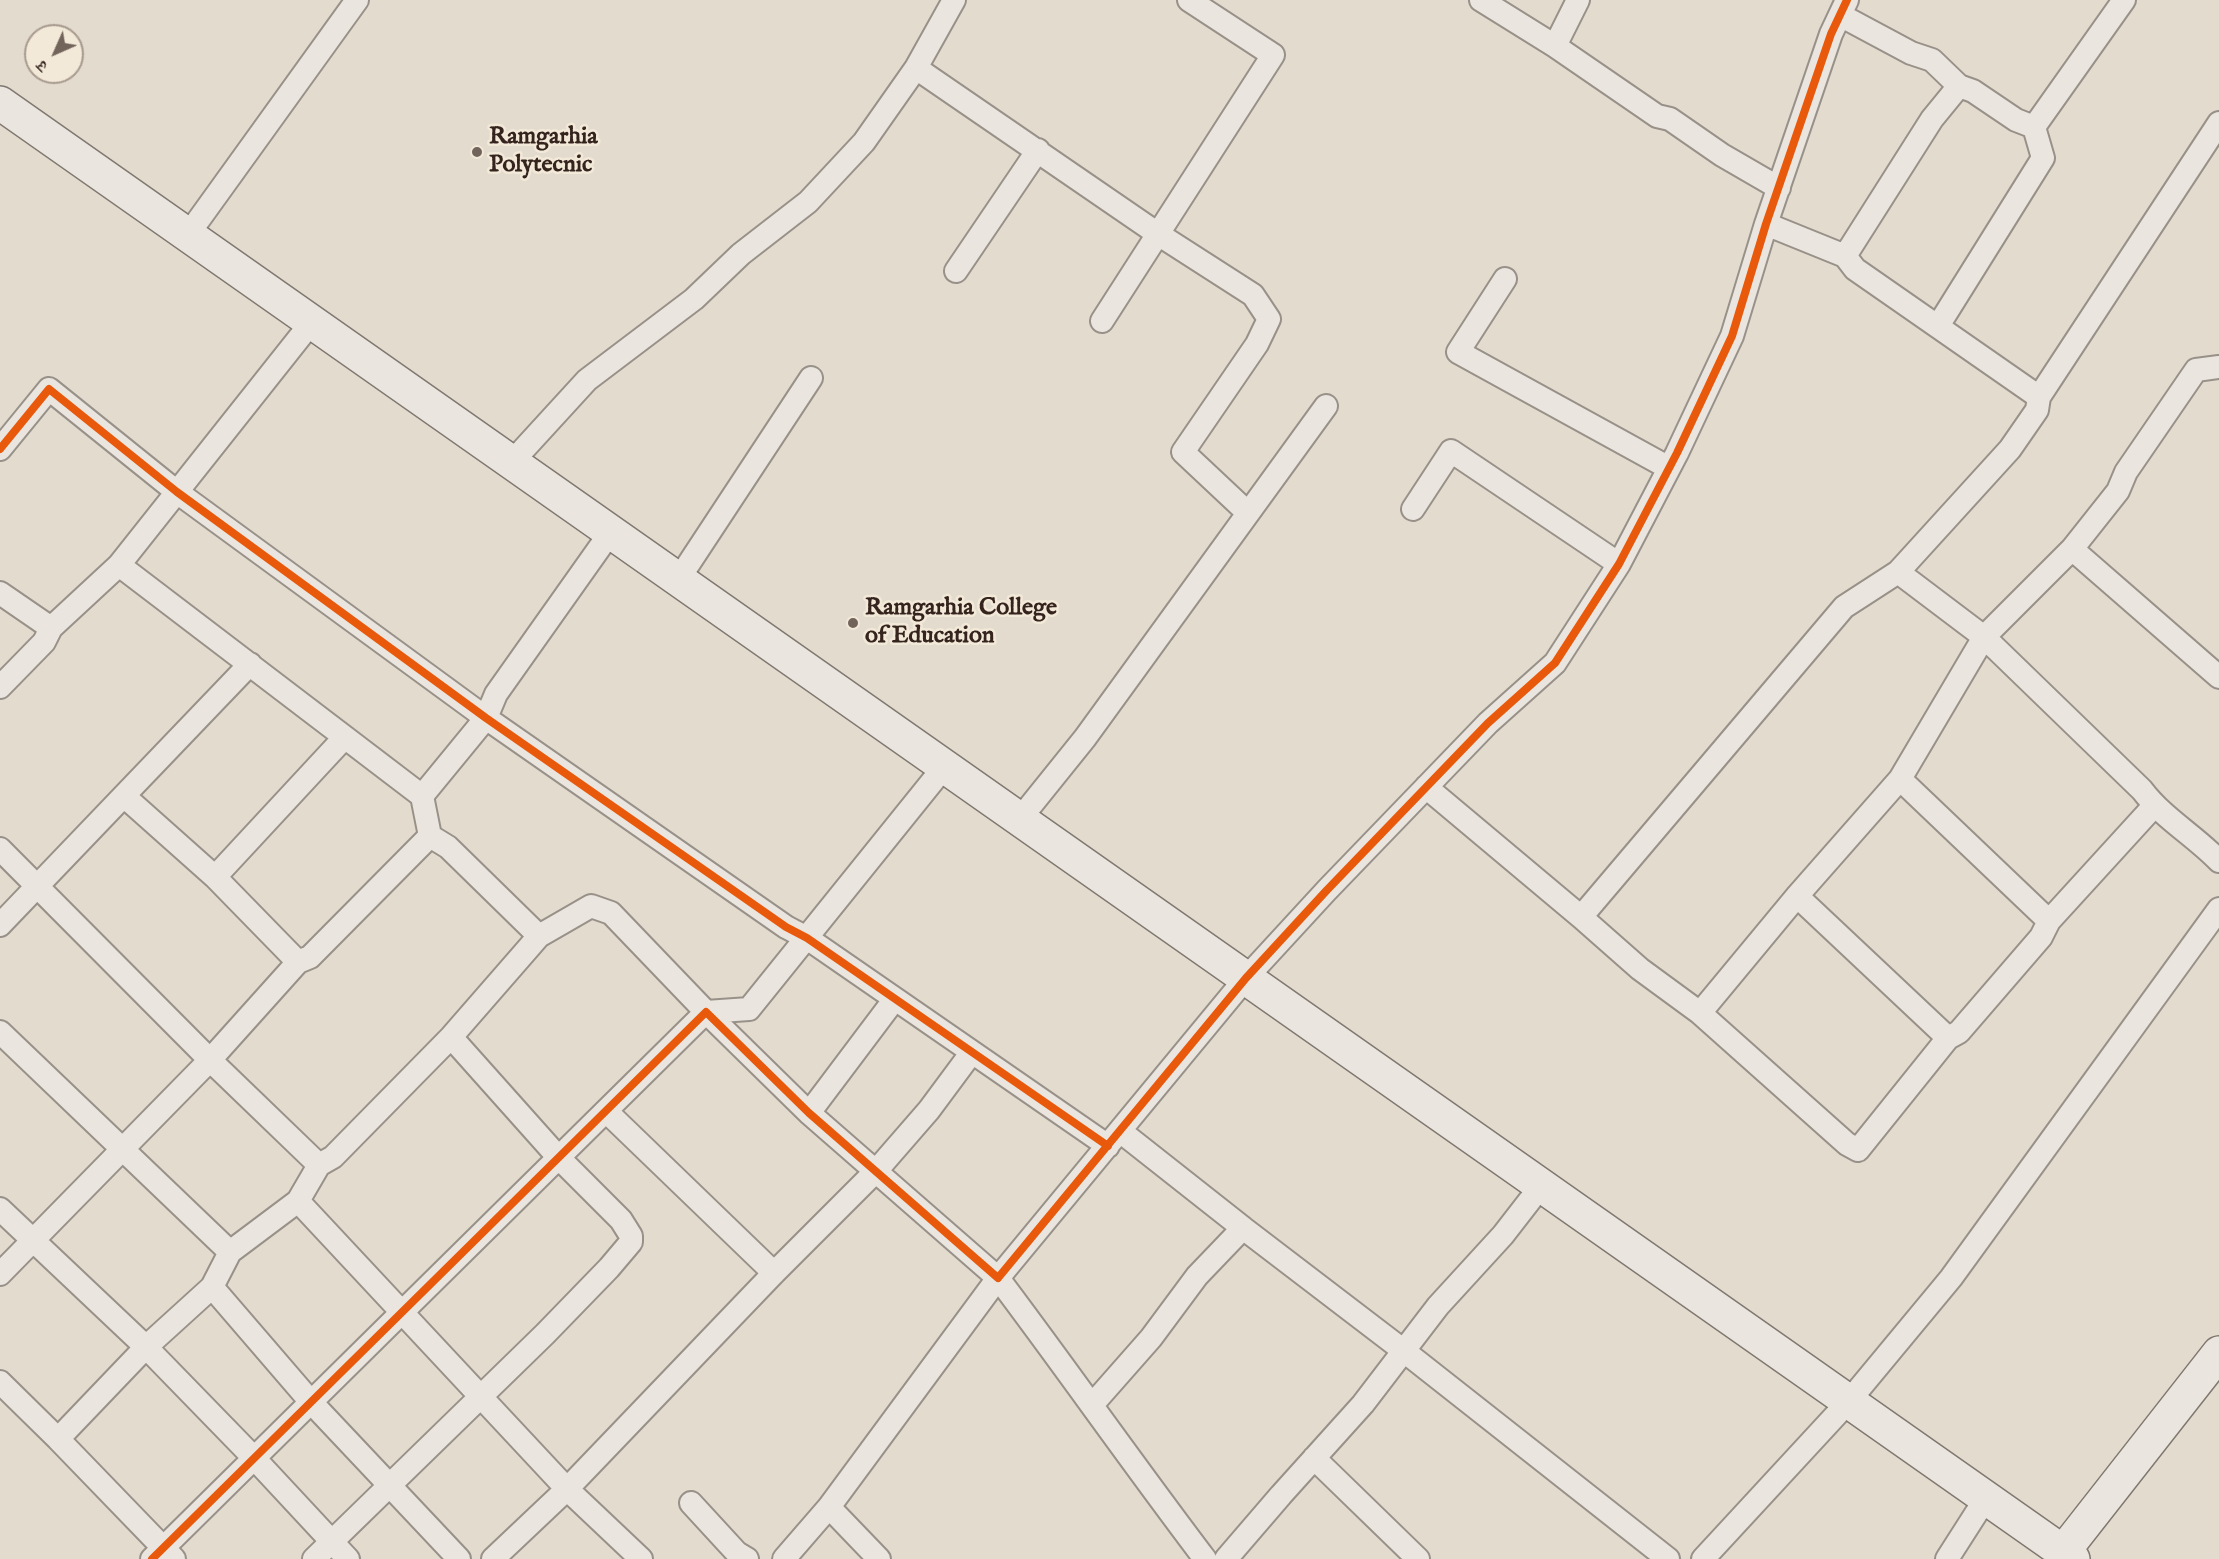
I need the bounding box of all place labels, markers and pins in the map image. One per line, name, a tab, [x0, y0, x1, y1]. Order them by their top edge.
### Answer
place label: Ramgarhia Polytecnic	[489, 124, 598, 180]
marker: Ramgarhia Polytecnic	[470, 145, 484, 159]
place label: Ramgarhia College of Education	[865, 595, 1057, 651]
marker: Ramgarhia College of Education	[846, 616, 860, 630]

